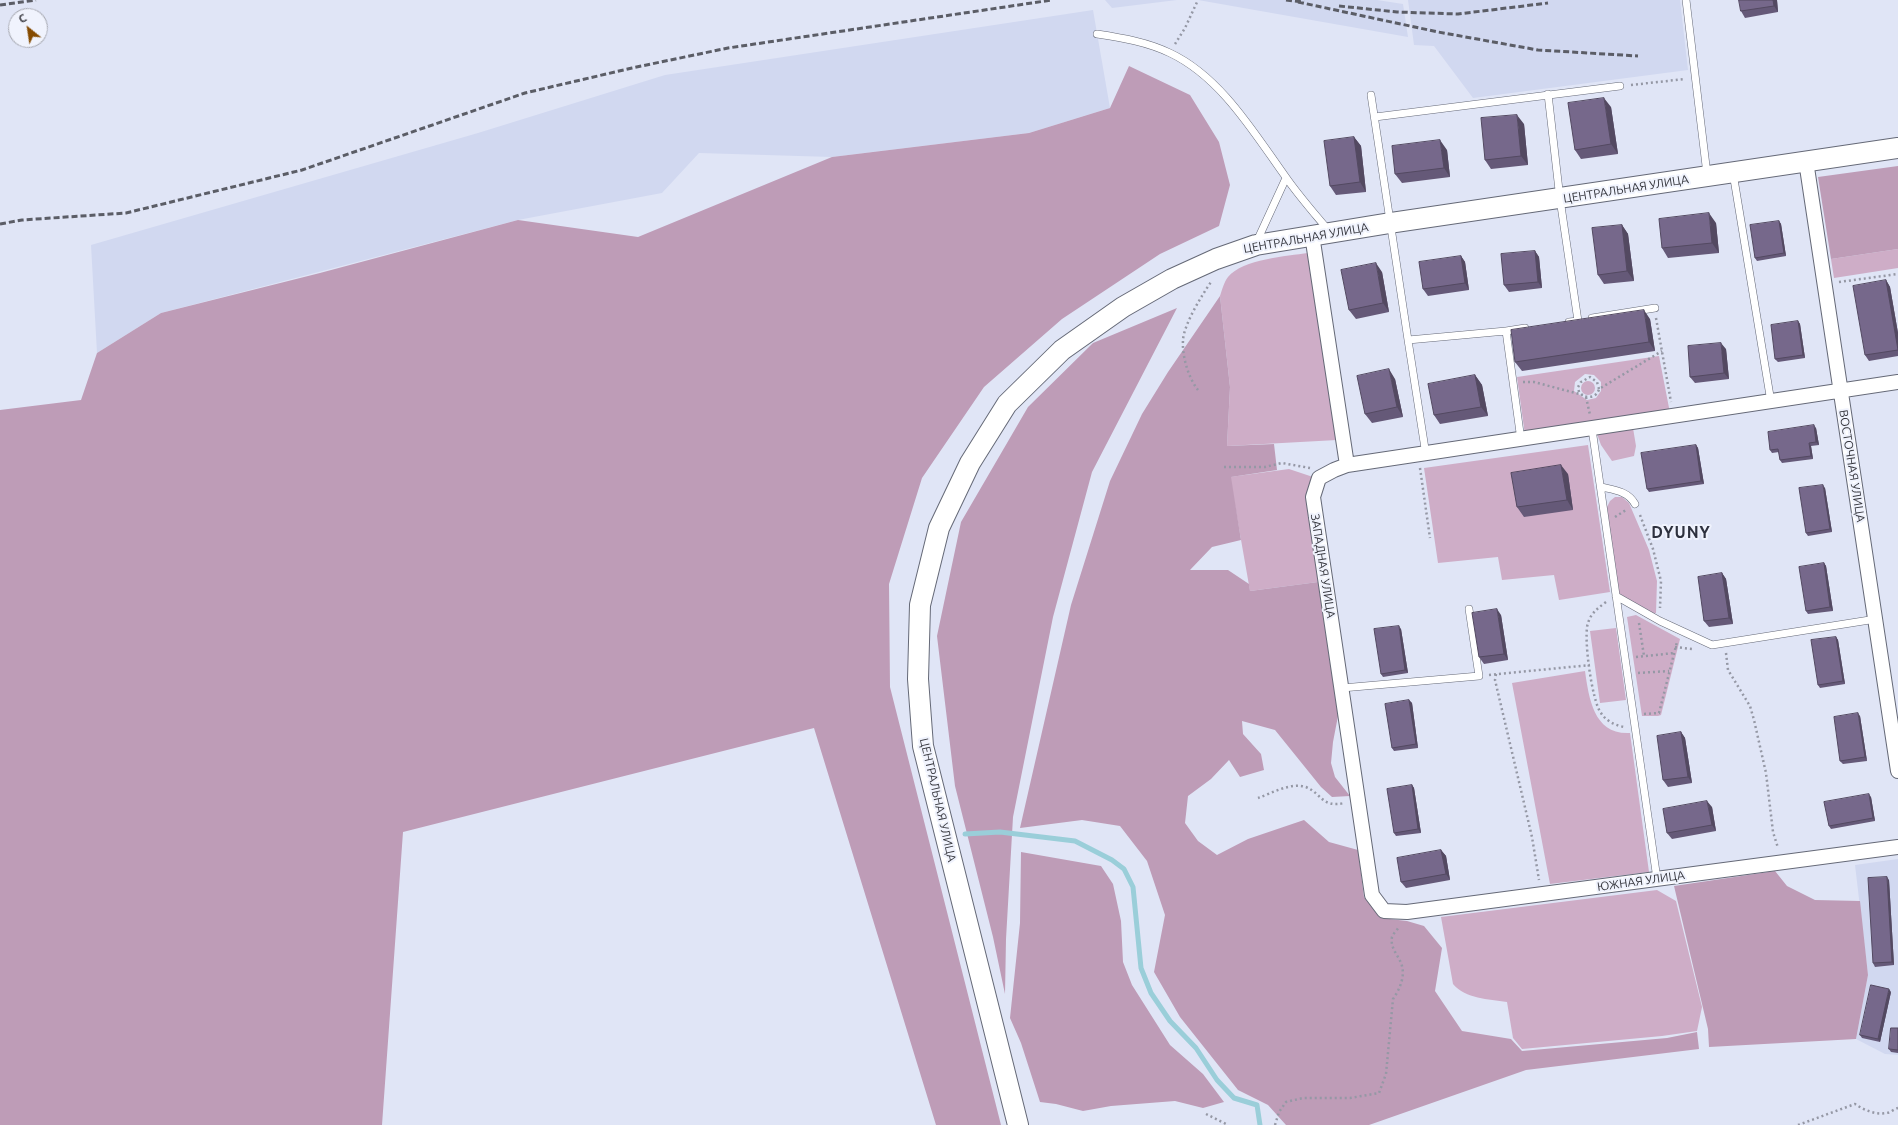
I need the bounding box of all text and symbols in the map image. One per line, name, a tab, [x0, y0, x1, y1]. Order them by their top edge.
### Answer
north arrow	[8, 8, 48, 48]
text: С	[16, 12, 29, 25]
street label: ЦЕНТРАЛЬНАЯ УЛИЦА	[1562, 172, 1690, 206]
street label: ЦЕНТРАЛЬНАЯ УЛИЦА	[1242, 220, 1370, 256]
street label: ВОСТОЧНАЯ УЛИЦА	[1836, 409, 1868, 523]
street label: ЗАПАДНАЯ УЛИЦА	[1308, 513, 1338, 619]
district label: DYUNY	[1651, 523, 1711, 543]
street label: ЦЕНТРАЛЬНАЯ УЛИЦА	[917, 737, 959, 863]
street label: ЮЖНАЯ УЛИЦА	[1596, 868, 1686, 894]

